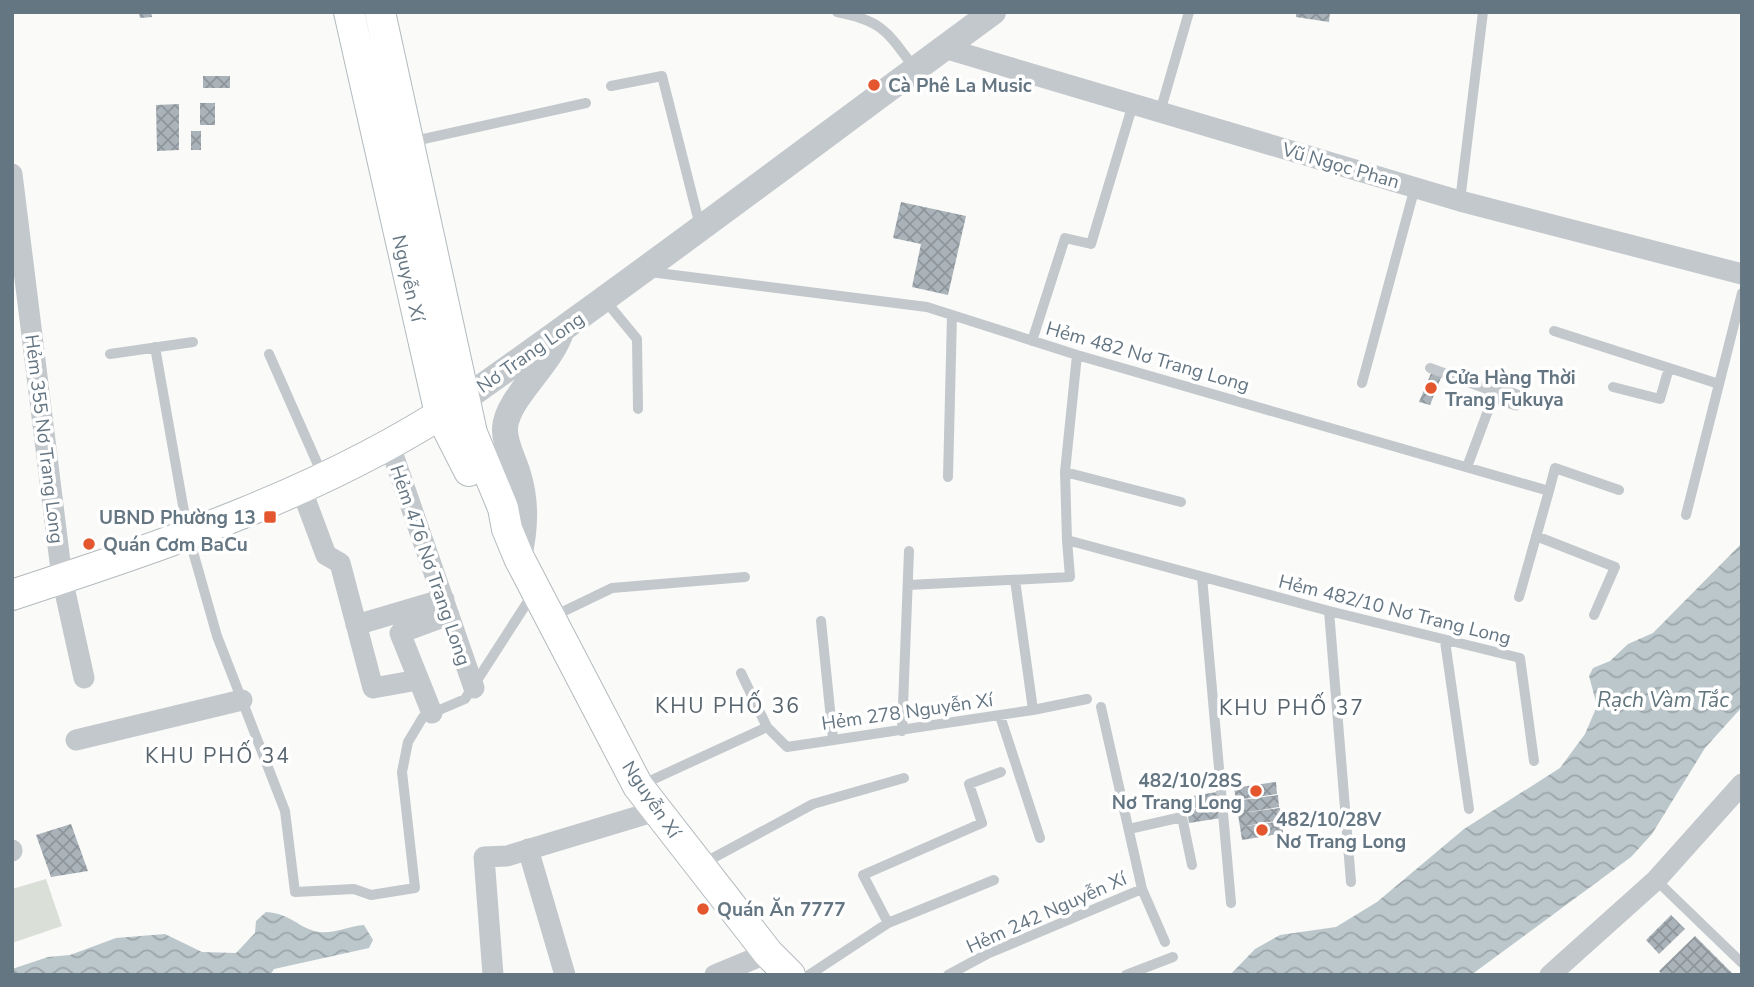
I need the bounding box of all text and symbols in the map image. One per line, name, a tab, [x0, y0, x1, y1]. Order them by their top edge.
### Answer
place label: Cà Phê La Music	[888, 73, 1032, 99]
marker: Cà Phê La Music	[866, 77, 882, 93]
street label: Vũ Ngọc Phan	[1278, 137, 1402, 195]
street label: Nguyễn Xí	[385, 232, 431, 326]
street label: Nơ Trang Long	[472, 306, 590, 400]
street label: Hẻm 482 Nơ Trang Long	[1043, 315, 1253, 398]
street label: Hẻm 355 Nơ Trang Long	[18, 333, 70, 545]
place label: Cửa Hàng Thời Trang Fukuya	[1445, 365, 1576, 413]
marker: Cửa Hàng Thời Trang Fukuya	[1423, 380, 1439, 396]
street label: Hẻm 476 Nơ Trang Long	[383, 462, 477, 669]
place label: UBND Phường 13	[99, 505, 256, 531]
marker: UBND Phường 13	[262, 509, 278, 525]
place label: Quán Cơm BaCu	[103, 532, 248, 558]
marker: Quán Cơm BaCu	[81, 536, 97, 552]
street label: Hẻm 482/10 Nơ Trang Long	[1276, 568, 1514, 651]
water label: Rạch Vàm Tắc	[1597, 686, 1729, 714]
street label: Hẻm 278 Nguyễn Xí	[820, 687, 996, 737]
district label: KHU PHỐ 36	[655, 690, 801, 720]
district label: KHU PHỐ 37	[1219, 692, 1365, 722]
district label: KHU PHỐ 34	[145, 740, 291, 770]
street label: Nguyễn Xí	[616, 756, 687, 845]
place label: 482/10/28S Nơ Trang Long	[1112, 768, 1242, 816]
marker: 482/10/28S Nơ Trang Long	[1248, 783, 1264, 799]
place label: 482/10/28V Nơ Trang Long	[1276, 807, 1406, 855]
marker: 482/10/28V Nơ Trang Long	[1254, 822, 1270, 838]
street label: Hẻm 242 Nguyễn Xí	[962, 865, 1132, 960]
place label: Quán Ăn 7777	[717, 897, 846, 923]
marker: Quán Ăn 7777	[695, 901, 711, 917]

